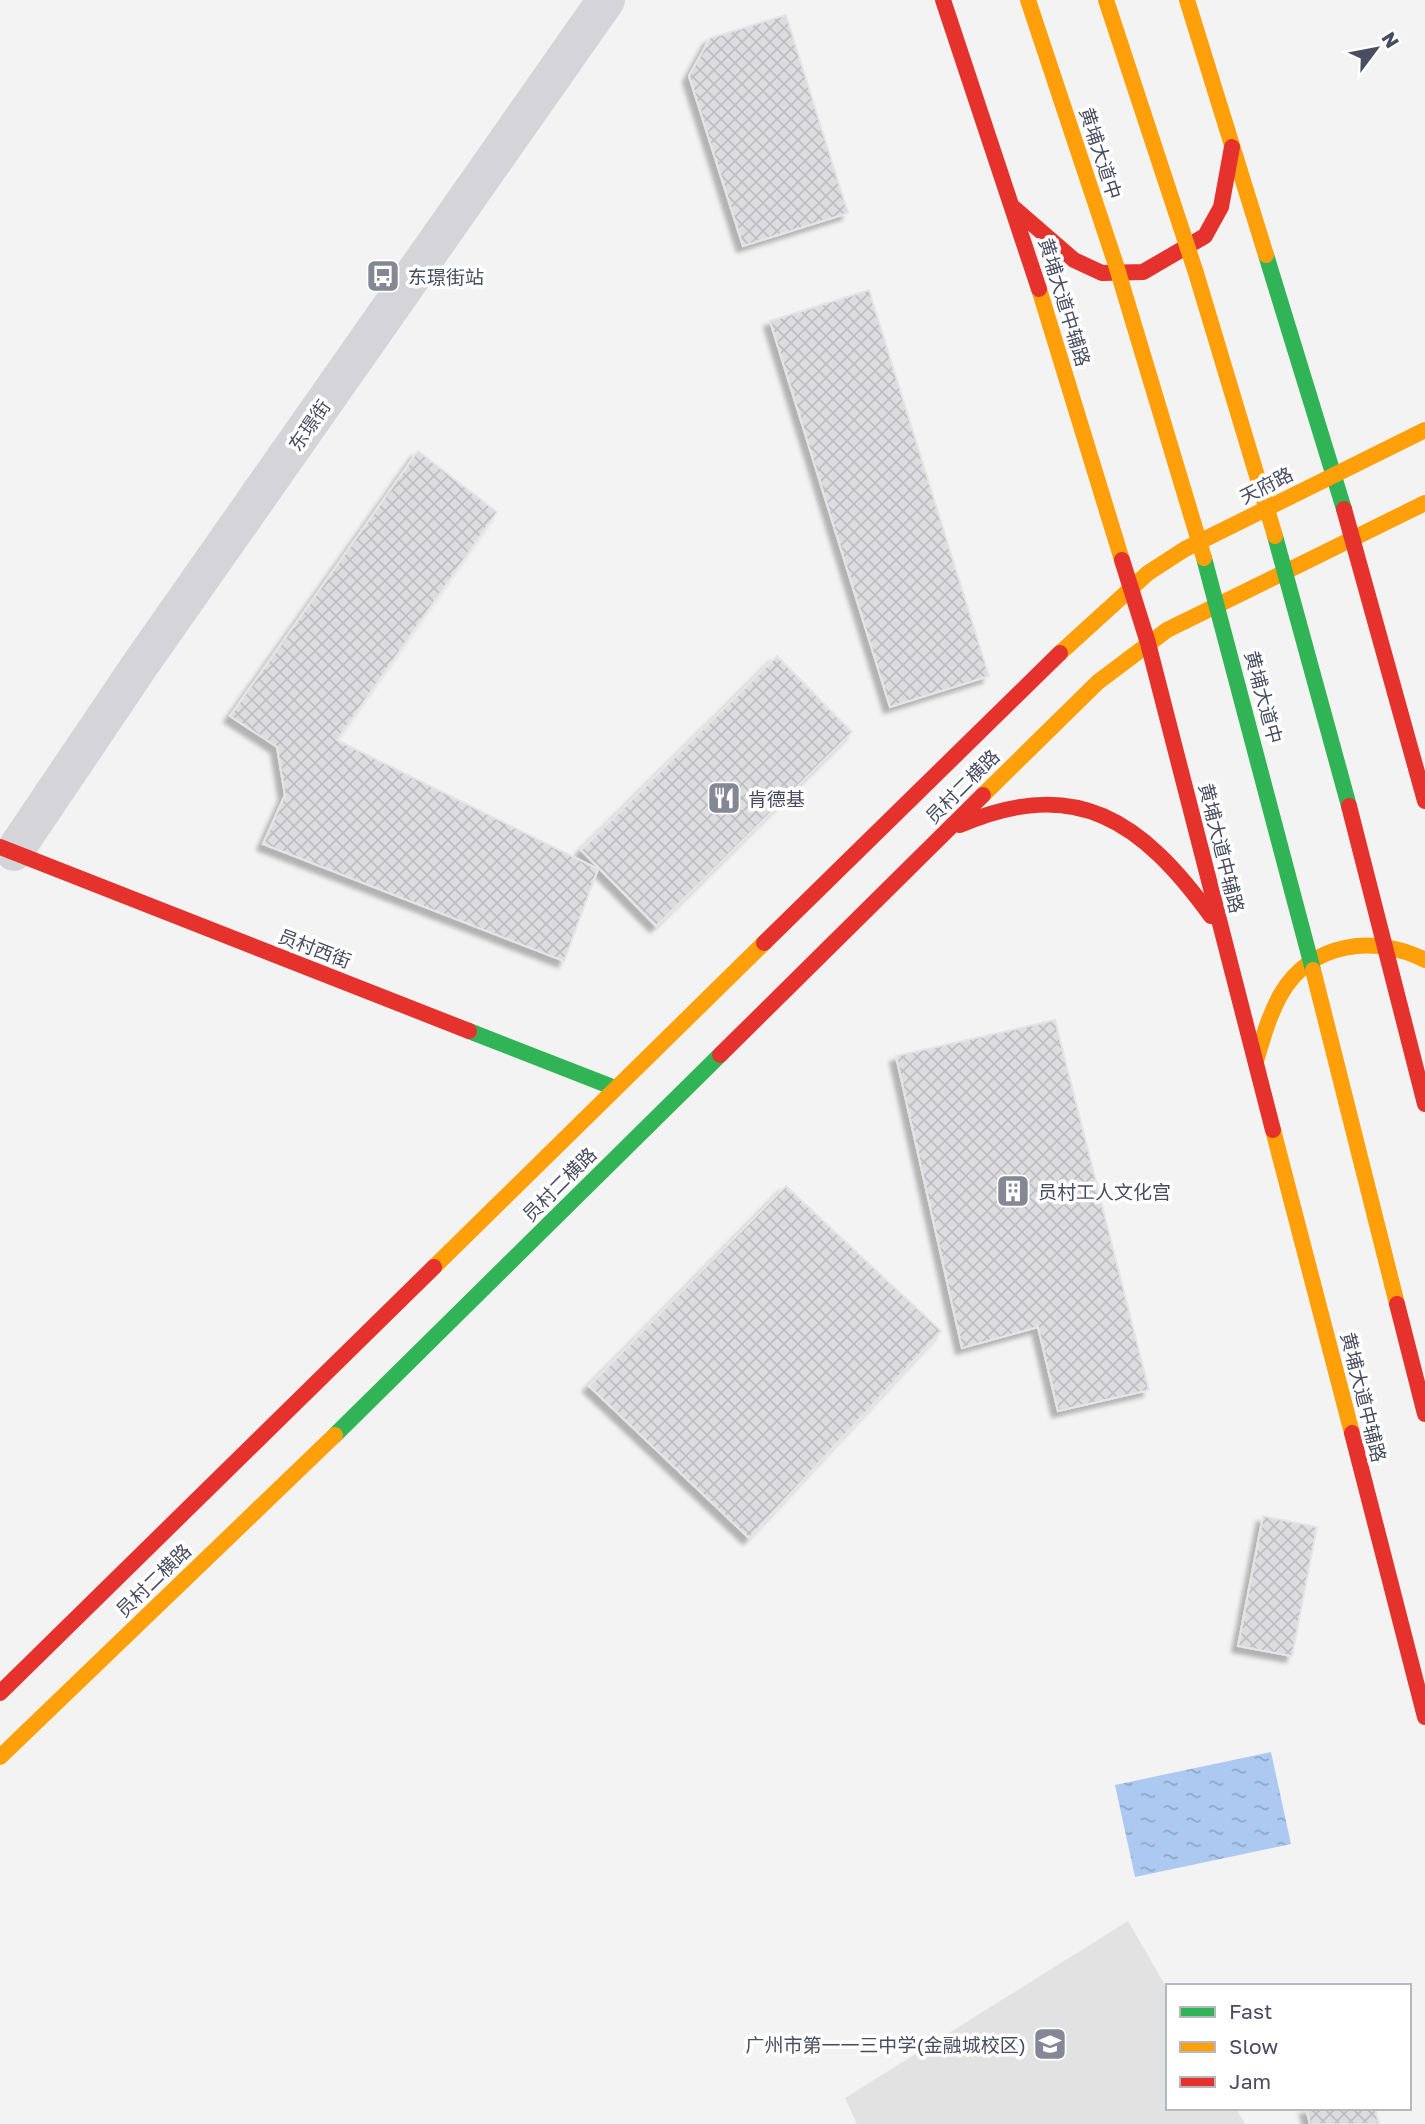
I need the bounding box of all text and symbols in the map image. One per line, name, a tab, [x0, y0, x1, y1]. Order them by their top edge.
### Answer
north arrow	[1341, 14, 1411, 84]
text: N	[1377, 28, 1404, 52]
street label: 黄埔大道中	[1075, 104, 1127, 202]
street label: 黄埔大道中辅路	[1035, 235, 1095, 369]
bus stop icon: 东璟街站	[364, 257, 402, 295]
place label: 东璟街站	[408, 265, 484, 288]
street label: 东璟街	[283, 395, 335, 455]
street label: 天府路	[1235, 462, 1297, 508]
street label: 黄埔大道中	[1241, 648, 1287, 746]
street label: 员村二横路	[920, 744, 1004, 828]
restaurant icon: 肯德基	[705, 779, 743, 817]
street label: 黄埔大道中辅路	[1195, 781, 1249, 915]
place label: 肯德基	[748, 787, 805, 810]
street label: 员村西街	[275, 924, 355, 972]
street label: 员村二横路	[517, 1142, 601, 1226]
building icon: 员村工人文化宫	[994, 1172, 1032, 1210]
place label: 员村工人文化宫	[1038, 1180, 1171, 1203]
street label: 黄埔大道中辅路	[1337, 1330, 1391, 1464]
street label: 员村二横路	[111, 1539, 195, 1621]
legend	[1166, 1984, 1411, 2110]
text: Fast	[1229, 1998, 1272, 2024]
school or university icon: 广州市第一一三中学(金融城校区)	[1031, 2025, 1069, 2063]
place label: 广州市第一一三中学(金融城校区)	[746, 2033, 1026, 2056]
text: Slow	[1229, 2033, 1278, 2059]
text: Jam	[1229, 2068, 1271, 2094]

